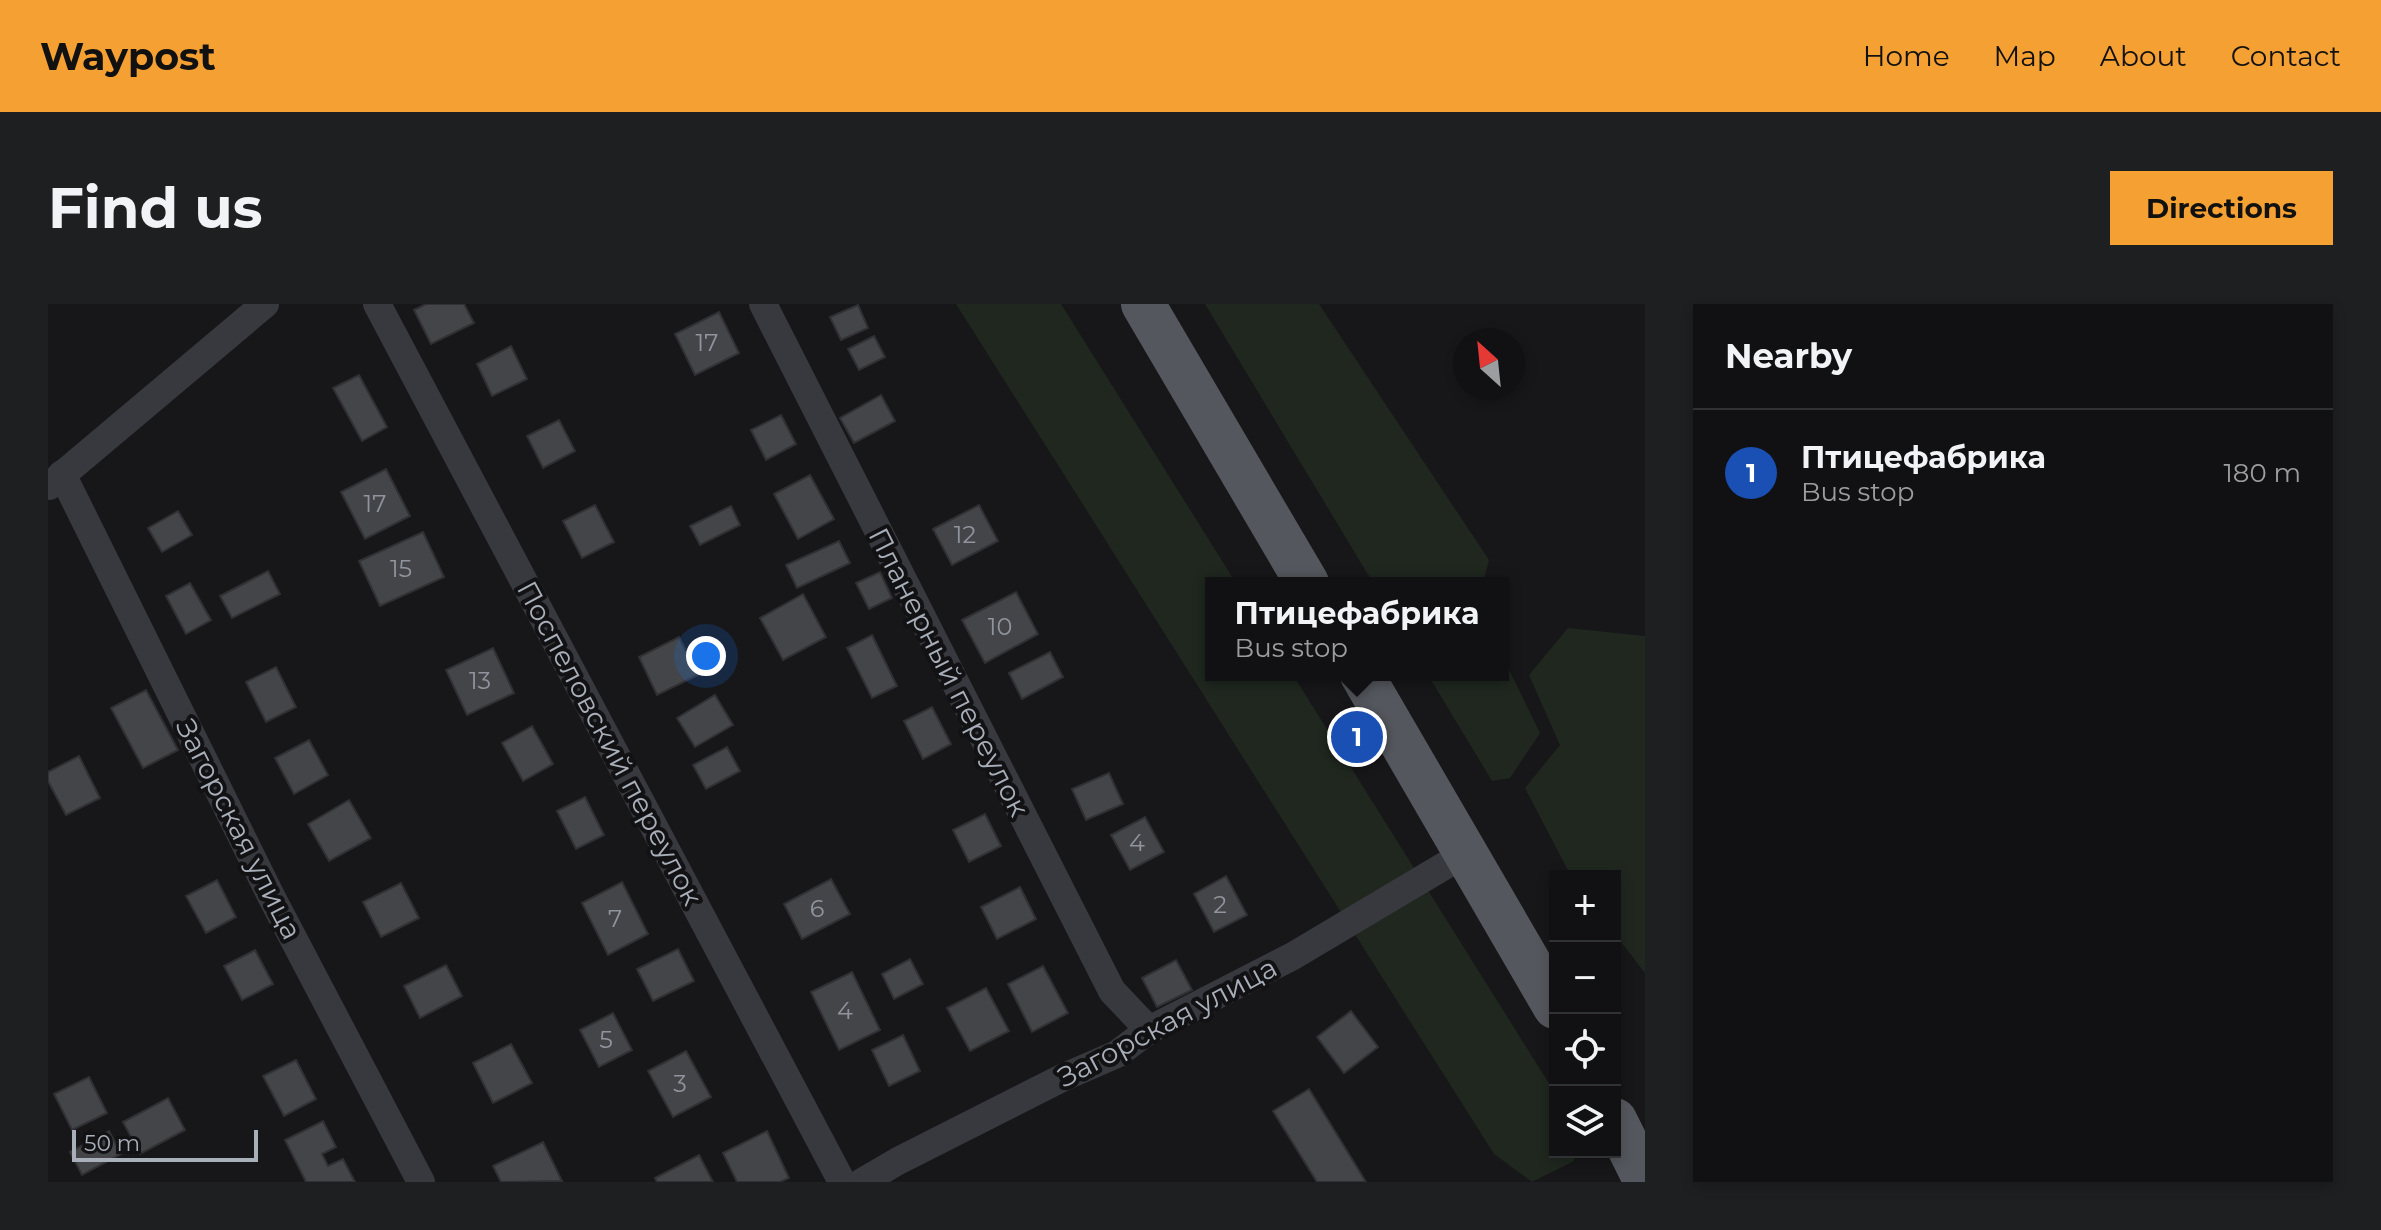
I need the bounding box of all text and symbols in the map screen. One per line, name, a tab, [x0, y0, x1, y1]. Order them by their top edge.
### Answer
text: Waypost	[40, 33, 216, 80]
text: Home	[1863, 39, 1950, 73]
text: Map	[1994, 39, 2056, 73]
text: About	[2100, 39, 2187, 73]
text: Contact	[2231, 39, 2341, 73]
button: Directions	[2110, 171, 2333, 245]
text: Find us	[48, 174, 262, 242]
house number: 17	[696, 328, 718, 357]
north arrow	[1453, 328, 1525, 400]
text: Nearby	[1725, 335, 1852, 377]
text: Птицефабрика	[1801, 439, 2046, 476]
text: 1	[1746, 457, 1756, 489]
text: 180 m	[2223, 457, 2301, 489]
text: Bus stop	[1801, 476, 1914, 508]
house number: 17	[364, 489, 386, 518]
house number: 12	[954, 520, 976, 549]
street label: Планерный переулок	[861, 522, 1037, 822]
house number: 15	[390, 554, 412, 583]
street label: Поспеловский переулок	[510, 575, 710, 911]
popup	[1205, 577, 1509, 681]
text: Птицефабрика	[1235, 595, 1479, 632]
house number: 10	[988, 612, 1012, 641]
text: Bus stop	[1235, 632, 1348, 664]
your location	[686, 636, 726, 676]
house number: 13	[469, 666, 491, 695]
pin: 1	[1331, 707, 1383, 767]
street label: Загорская улица	[169, 713, 309, 945]
house number: 4	[1129, 828, 1145, 857]
map controls	[1549, 870, 1621, 1158]
button: +	[1549, 870, 1621, 942]
house number: 2	[1213, 890, 1227, 919]
house number: 6	[810, 894, 824, 923]
house number: 7	[608, 904, 622, 933]
button: −	[1549, 942, 1621, 1014]
street label: Загорская улица	[1052, 950, 1282, 1094]
house number: 4	[837, 996, 853, 1025]
button: locate	[1549, 1014, 1621, 1086]
house number: 5	[599, 1025, 613, 1054]
house number: 3	[673, 1069, 687, 1098]
button: layers	[1549, 1086, 1621, 1158]
scale bar	[72, 1126, 258, 1162]
text: 50 m	[84, 1130, 140, 1157]

